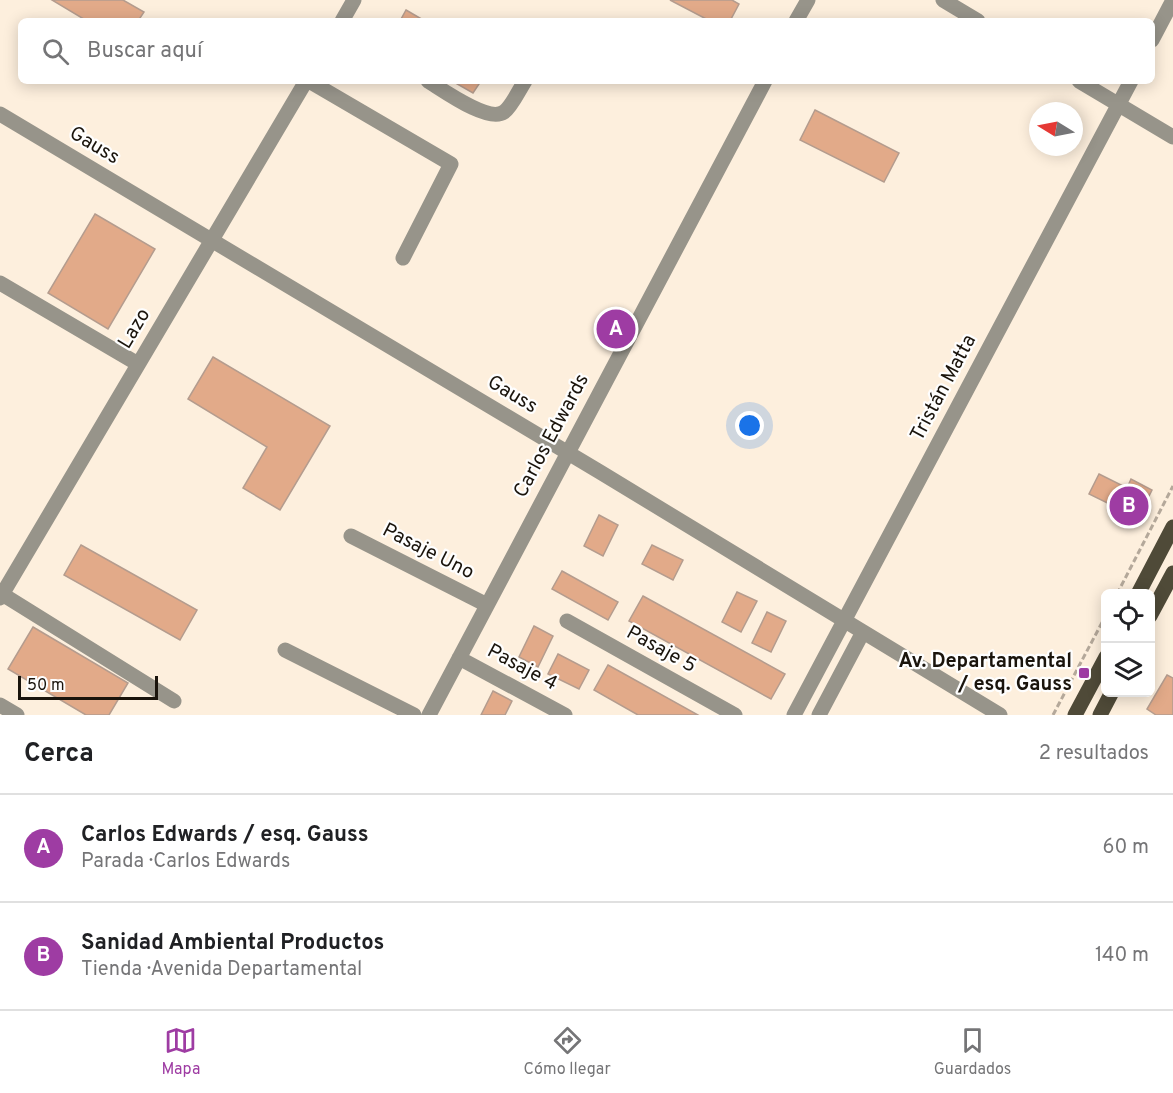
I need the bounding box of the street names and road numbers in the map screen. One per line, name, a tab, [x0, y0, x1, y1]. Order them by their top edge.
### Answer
street label: Gauss	[64, 121, 124, 171]
street label: Lazo	[113, 304, 157, 354]
street label: Tristán Matta	[905, 330, 983, 446]
street label: Carlos Edwards	[508, 369, 596, 503]
street label: Gauss	[482, 370, 542, 420]
street label: Pasaje Uno	[378, 518, 478, 586]
street label: Pasaje 5	[621, 620, 701, 680]
street label: Pasaje 4	[482, 639, 562, 697]

